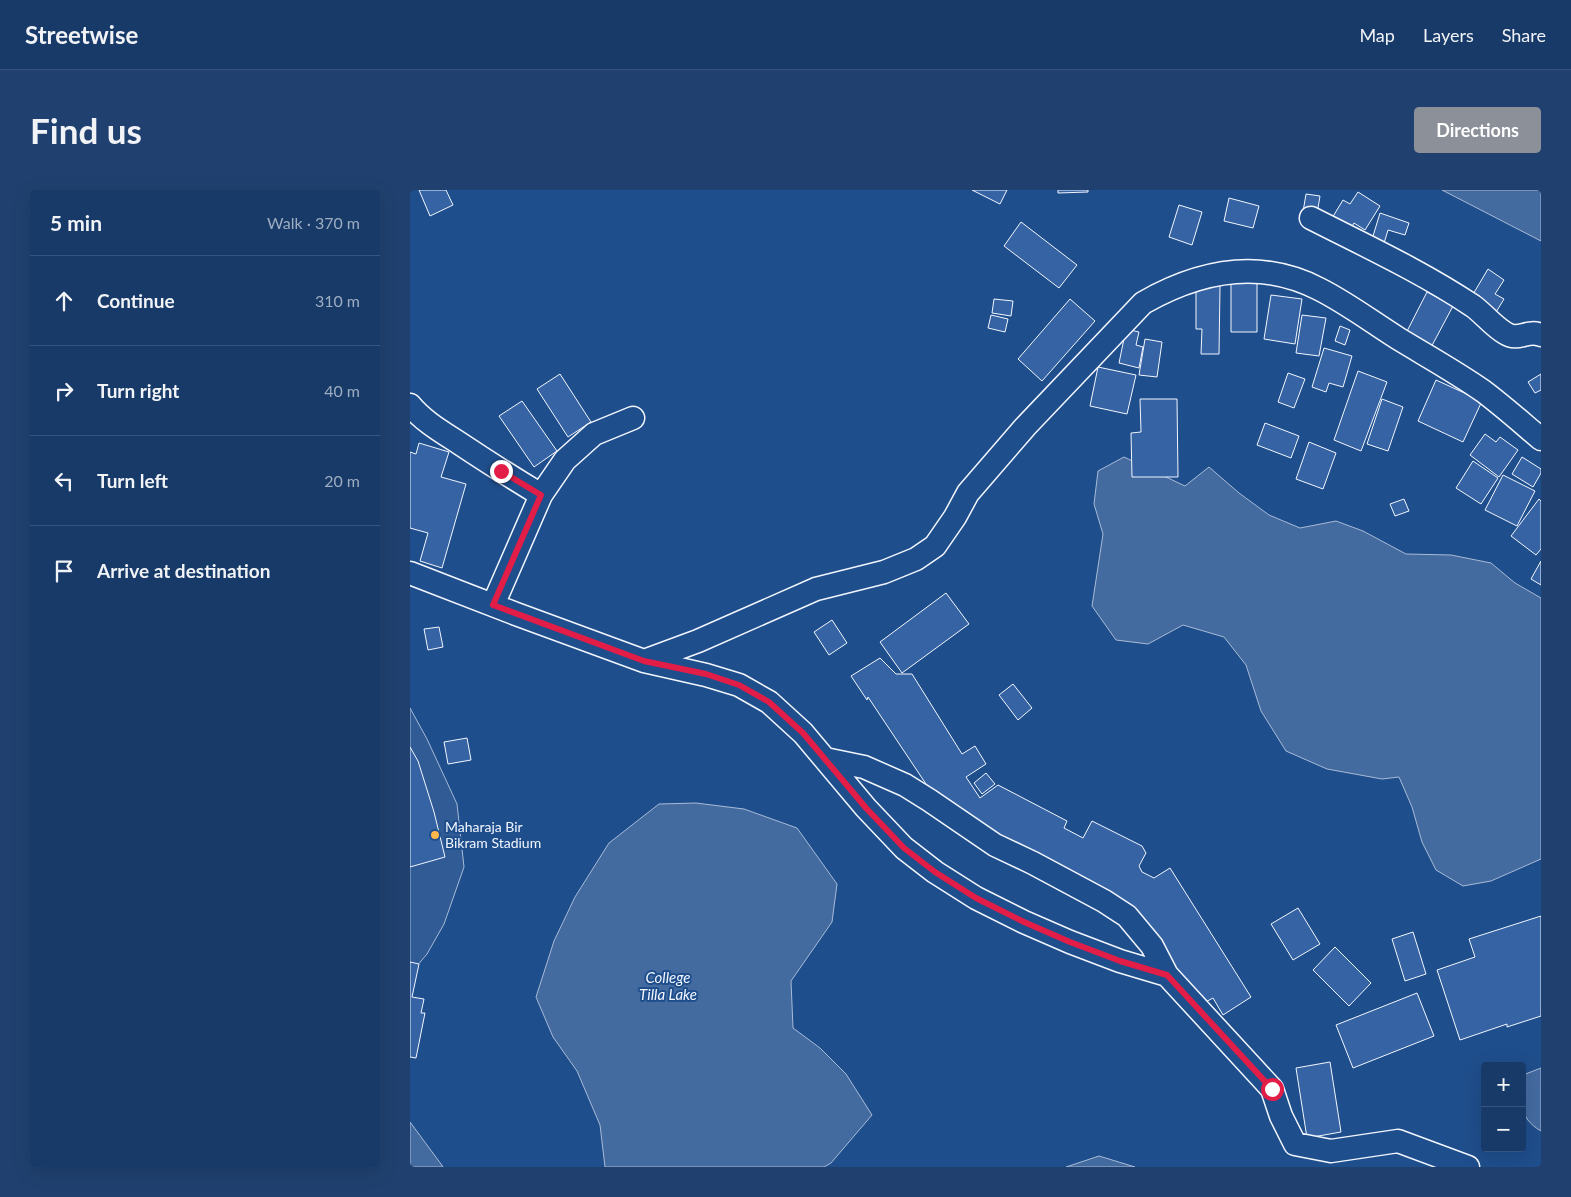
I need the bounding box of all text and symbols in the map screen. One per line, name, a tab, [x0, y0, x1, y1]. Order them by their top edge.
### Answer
text: Streetwise	[25, 20, 138, 49]
text: Map	[1359, 24, 1395, 46]
text: Layers	[1423, 24, 1474, 46]
text: Share	[1502, 24, 1546, 46]
button: Directions	[1414, 107, 1541, 153]
text: Find us	[30, 109, 142, 151]
text: 5 min	[50, 210, 102, 235]
text: Walk · 370 m	[267, 213, 360, 232]
icon: ahead	[50, 287, 78, 315]
text: Continue	[97, 289, 175, 312]
text: 310 m	[315, 291, 360, 310]
icon: right	[50, 377, 78, 405]
text: Turn right	[97, 379, 179, 402]
text: 40 m	[324, 381, 360, 400]
route end	[490, 460, 513, 483]
icon: left	[50, 467, 78, 495]
text: Turn left	[97, 469, 168, 492]
text: 20 m	[324, 471, 360, 490]
icon: arrive	[50, 557, 78, 585]
text: Arrive at destination	[97, 559, 270, 582]
place label: Maharaja Bir Bikram Stadium	[445, 818, 541, 851]
marker: Maharaja Bir Bikram Stadium	[429, 829, 441, 841]
water label: College Tilla Lake	[639, 968, 697, 1003]
map controls	[1481, 1062, 1526, 1152]
button: +	[1481, 1062, 1526, 1107]
route start	[1261, 1078, 1284, 1101]
button: −	[1481, 1107, 1526, 1152]

